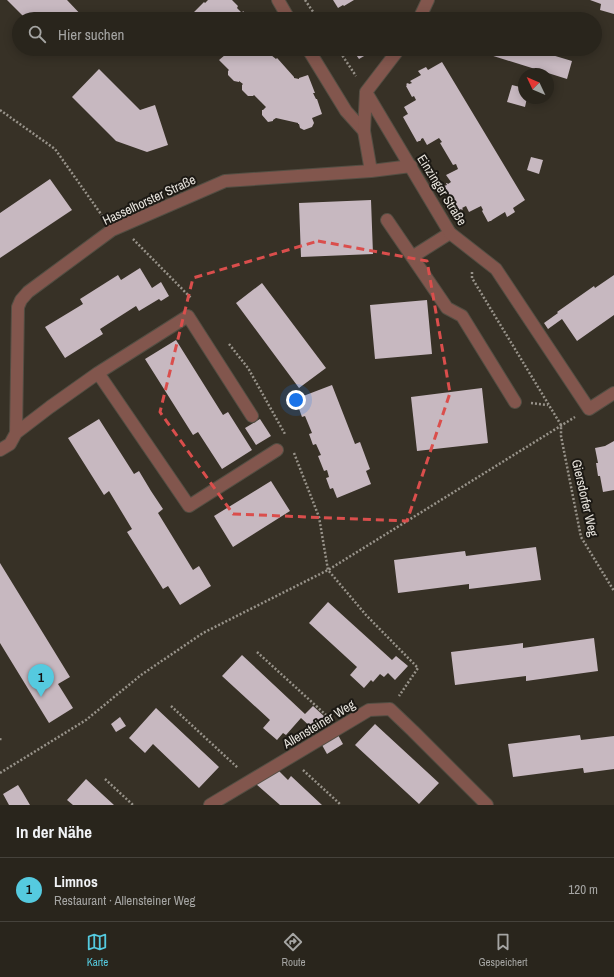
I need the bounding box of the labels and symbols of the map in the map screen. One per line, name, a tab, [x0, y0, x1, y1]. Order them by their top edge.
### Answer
north arrow	[518, 68, 554, 104]
street label: Einzinger Straße	[413, 151, 471, 229]
street label: Hasselhorster Straße	[100, 171, 198, 229]
your location	[286, 390, 306, 410]
street label: Giersdorfer Weg	[568, 458, 602, 538]
pin: 1	[28, 664, 54, 697]
street label: Allensteiner Weg	[279, 696, 358, 753]

